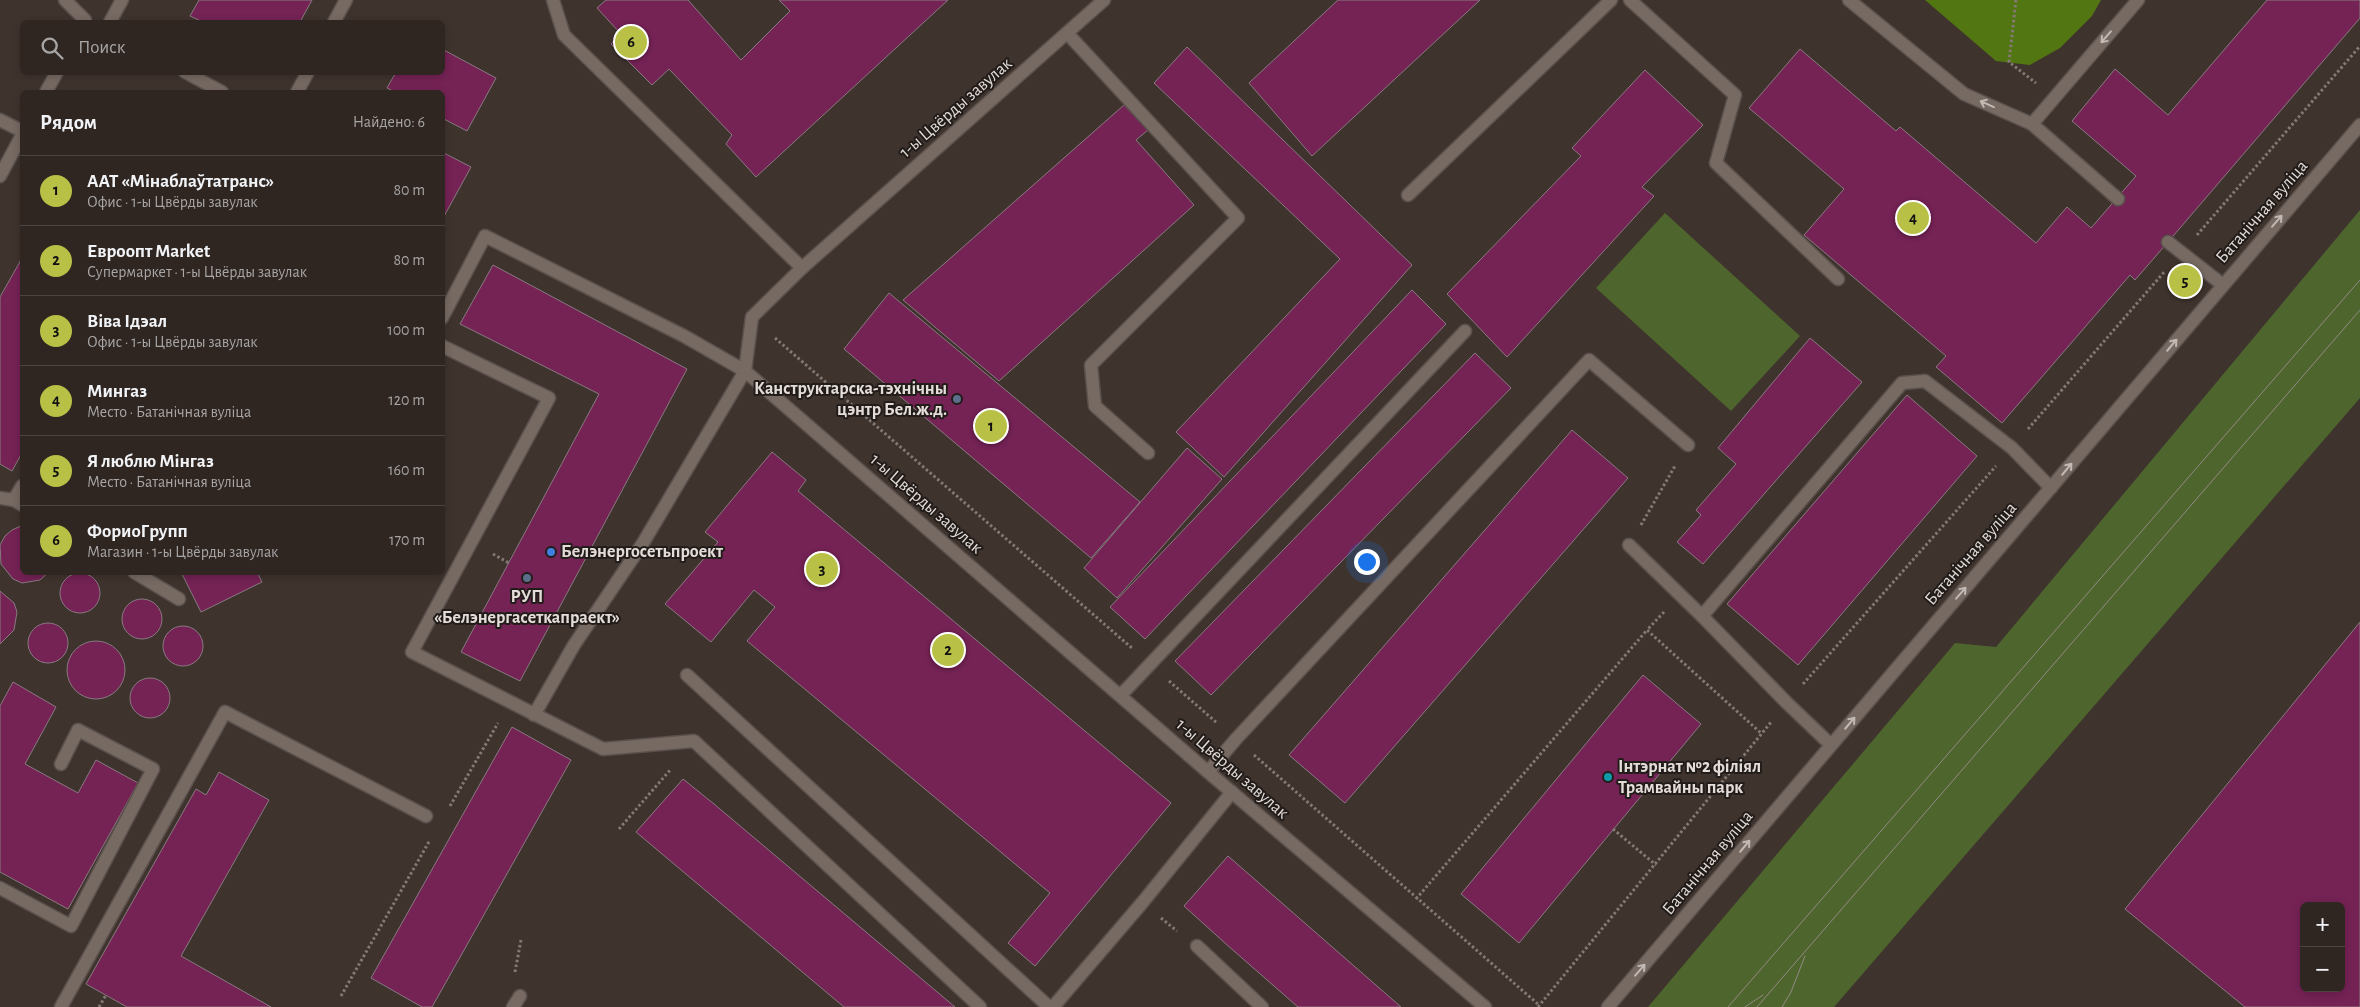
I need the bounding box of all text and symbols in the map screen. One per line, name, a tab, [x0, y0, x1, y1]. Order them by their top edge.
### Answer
search box	[20, 20, 445, 75]
pin: 6	[615, 23, 647, 61]
one-way arrow	[2101, 30, 2112, 43]
icon: search	[38, 34, 66, 62]
text: Поиск	[78, 38, 125, 57]
street label: 1-ы Цвёрды завулак	[896, 54, 1016, 161]
one-way arrow	[1980, 98, 1995, 108]
text: Рядом	[40, 112, 97, 133]
text: Найдено: 6	[353, 114, 425, 130]
street label: Батанічная вуліца	[2213, 157, 2311, 267]
text: ААТ «Мінаблаўтатранс»	[87, 172, 274, 191]
text: 1	[53, 182, 59, 198]
text: 80 m	[394, 182, 425, 198]
text: Офис · 1-ы Цвёрды завулак	[87, 194, 258, 210]
pin: 4	[1897, 199, 1929, 237]
one-way arrow	[2271, 215, 2283, 228]
text: Евроопт Market	[87, 242, 210, 261]
text: 2	[52, 252, 60, 268]
text: 80 m	[394, 252, 425, 268]
pin: 5	[2169, 262, 2201, 300]
text: Супермаркет · 1-ы Цвёрды завулак	[87, 264, 307, 280]
text: Віва Ідэал	[87, 312, 167, 331]
text: 3	[53, 322, 59, 338]
text: 100 m	[387, 322, 425, 338]
text: Офис · 1-ы Цвёрды завулак	[87, 334, 258, 350]
one-way arrow	[2166, 339, 2177, 352]
place label: Канструктарска-тэхнічны цэнтр Бел.ж.д.	[754, 380, 947, 419]
text: Мингаз	[87, 382, 147, 401]
text: 4	[52, 392, 60, 408]
text: 120 m	[388, 392, 425, 408]
marker: Канструктарска-тэхнічны цэнтр Бел.ж.д.	[951, 393, 963, 405]
text: Место · Батанічная вуліца	[87, 404, 251, 420]
pin: 1	[975, 407, 1007, 445]
street label: 1-ы Цвёрды завулак	[866, 451, 986, 558]
text: Я люблю Мінгаз	[87, 452, 214, 471]
text: 5	[53, 462, 59, 478]
text: 160 m	[388, 462, 425, 478]
one-way arrow	[2061, 463, 2072, 476]
text: Место · Батанічная вуліца	[87, 474, 251, 490]
street label: Батанічная вуліца	[1922, 499, 2020, 609]
text: ФориоГрупп	[87, 522, 188, 541]
text: 6	[52, 532, 60, 548]
text: 170 m	[389, 532, 425, 548]
place label: Белэнергосетьпроект	[561, 543, 724, 561]
text: Магазин · 1-ы Цвёрды завулак	[87, 544, 278, 560]
marker: Белэнергосетьпроект	[545, 546, 557, 558]
your location	[1354, 549, 1380, 575]
pin: 3	[806, 550, 838, 588]
marker: РУП «Белэнергасеткапраект»	[521, 572, 533, 584]
one-way arrow	[1955, 586, 1967, 599]
place label: РУП «Белэнергасеткапраект»	[434, 588, 620, 627]
pin: 2	[932, 631, 964, 669]
street label: 1-ы Цвёрды завулак	[1172, 716, 1292, 823]
one-way arrow	[1845, 716, 1856, 729]
place label: Інтэрнат №2 філіял Трамвайны парк	[1618, 758, 1761, 797]
marker: Інтэрнат №2 філіял Трамвайны парк	[1602, 771, 1614, 783]
street label: Батанічная вуліца	[1659, 807, 1757, 919]
one-way arrow	[1739, 840, 1751, 853]
map controls	[2300, 902, 2345, 992]
button: +	[2300, 902, 2345, 947]
button: −	[2300, 947, 2345, 992]
one-way arrow	[1634, 964, 1645, 977]

